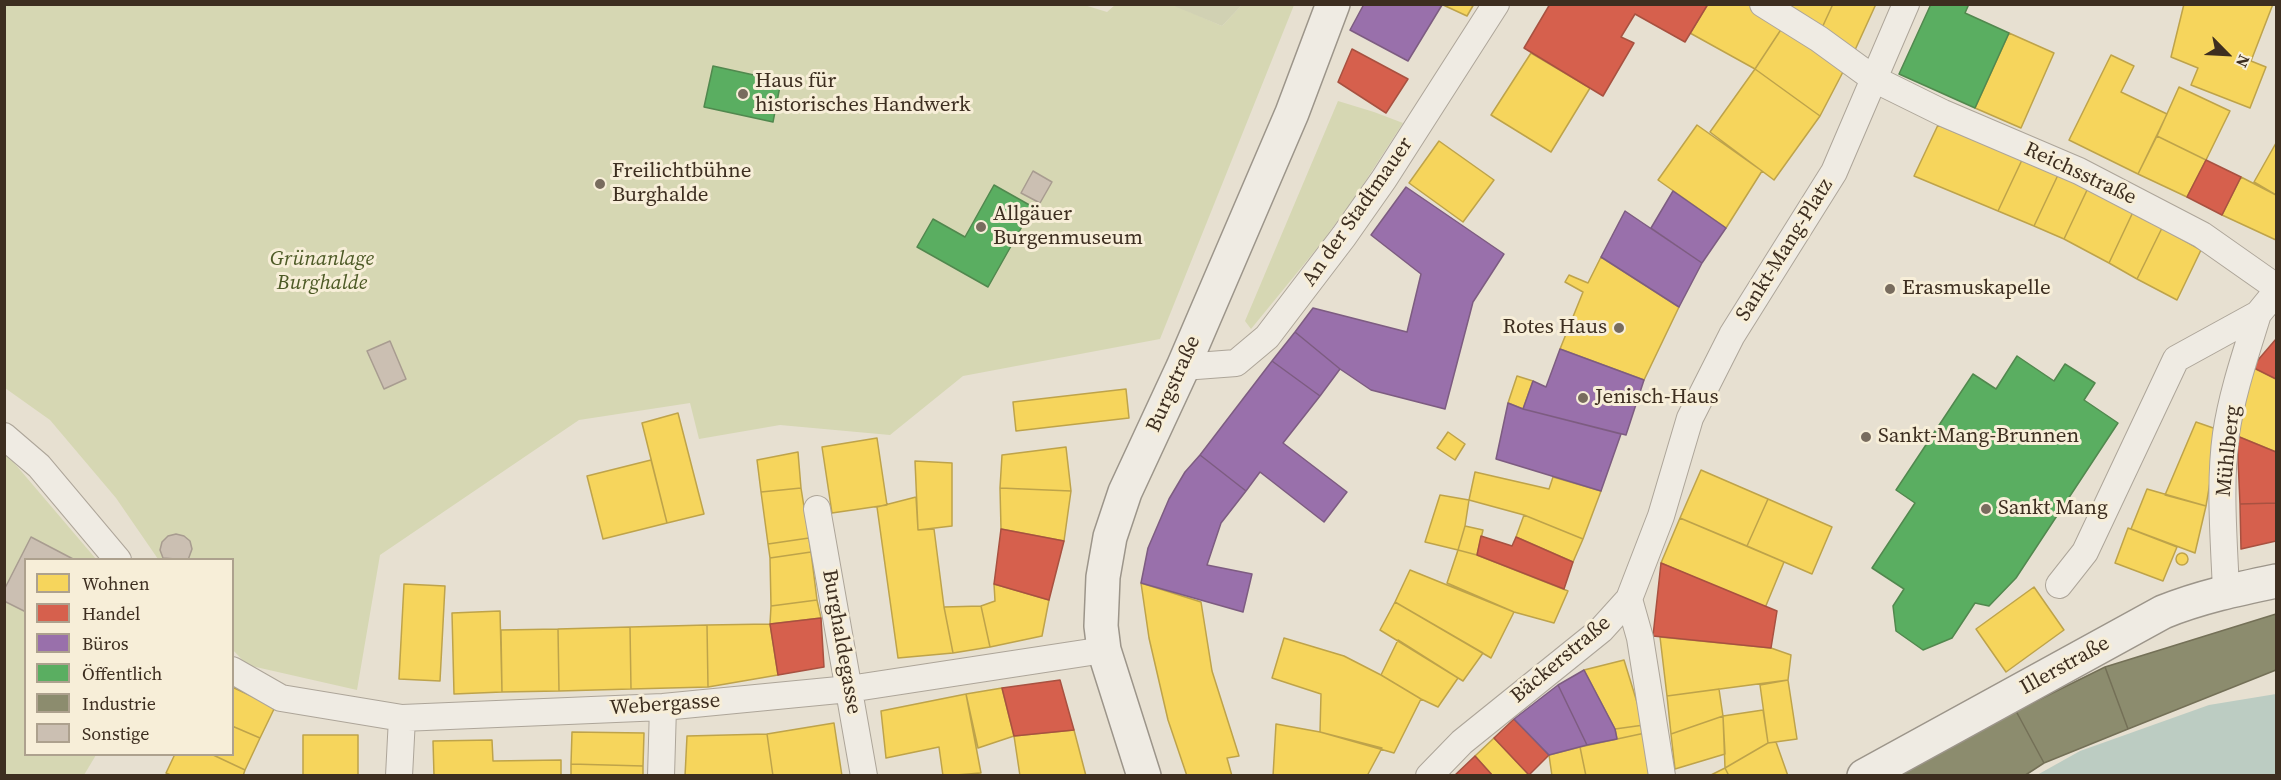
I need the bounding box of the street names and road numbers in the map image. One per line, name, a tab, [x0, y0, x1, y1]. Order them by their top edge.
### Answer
street label: An der Stadtmauer	[1297, 133, 1419, 291]
street label: Reichsstraße	[2020, 137, 2140, 211]
street label: Sankt-Mang-Platz	[1731, 174, 1839, 326]
street label: Burgstraße	[1142, 332, 1206, 436]
street label: Mühlberg	[2212, 404, 2246, 498]
street label: Burghaldegasse	[816, 568, 866, 716]
street label: Bäckerstraße	[1506, 611, 1616, 709]
street label: Illerstraße	[2016, 631, 2114, 701]
street label: Webergasse	[609, 689, 721, 721]

